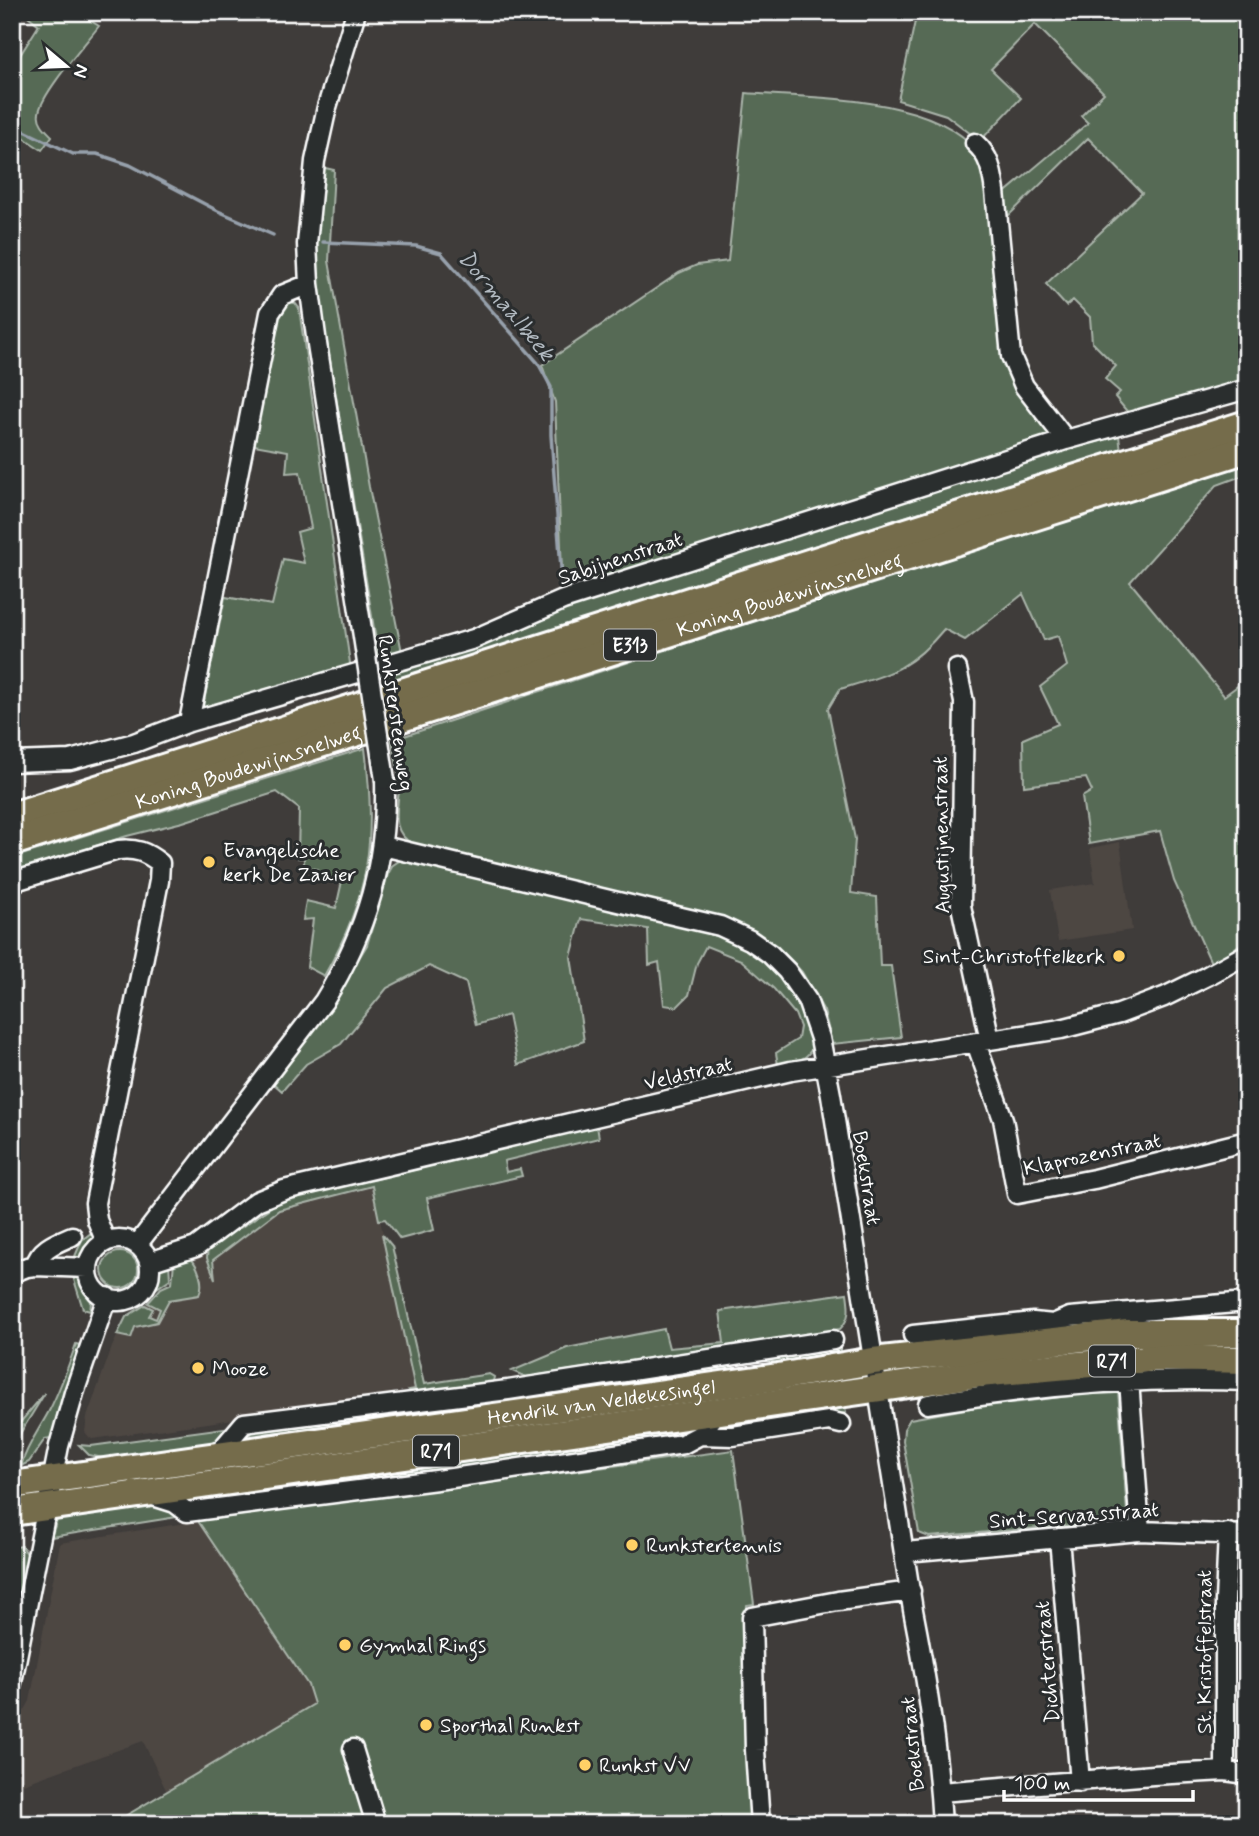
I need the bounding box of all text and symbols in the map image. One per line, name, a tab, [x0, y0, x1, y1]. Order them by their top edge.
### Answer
north arrow	[32, 32, 102, 102]
text: N	[67, 61, 95, 81]
water label: Dormaalbeek	[450, 245, 562, 369]
street label: Sabijnenstraat	[554, 526, 686, 592]
street label: Koning Boudewijnsnelweg	[673, 546, 907, 645]
road number: E313	[604, 630, 656, 660]
street label: Runkstersteenweg	[369, 633, 420, 793]
street label: Koning Boudewijnsnelweg	[132, 719, 366, 817]
street label: Augustijnenstraat	[927, 756, 957, 914]
place label: Evangelische kerk De Zaaier	[223, 837, 357, 889]
marker: Evangelische kerk De Zaaier	[201, 854, 217, 870]
place label: Sint-Christoffelkerk	[923, 943, 1105, 971]
marker: Sint-Christoffelkerk	[1111, 948, 1127, 964]
street label: Veldstraat	[641, 1050, 735, 1098]
street label: Klaprozenstraat	[1021, 1127, 1164, 1183]
street label: Boekstraat	[845, 1129, 887, 1227]
road number: R71	[1089, 1345, 1135, 1376]
place label: Mooze	[212, 1355, 269, 1383]
marker: Mooze	[190, 1360, 206, 1376]
street label: Hendrik van Veldekesingel	[486, 1373, 717, 1433]
road number: R71	[413, 1436, 459, 1466]
street label: Sint-Servaasstraat	[988, 1496, 1160, 1536]
place label: Runkstertennis	[646, 1532, 782, 1560]
marker: Runkstertennis	[624, 1537, 640, 1553]
street label: St. Kristoffelstraat	[1191, 1570, 1219, 1734]
street label: Dichterstraat	[1029, 1600, 1067, 1724]
place label: Gymhal Rings	[359, 1632, 486, 1662]
marker: Gymhal Rings	[337, 1637, 353, 1653]
street label: Boekstraat	[894, 1695, 932, 1793]
place label: Sporthal Runkst	[440, 1712, 581, 1740]
marker: Sporthal Runkst	[418, 1717, 434, 1733]
place label: Runkst VV	[599, 1752, 691, 1780]
marker: Runkst VV	[577, 1757, 593, 1773]
scale bar	[1004, 1759, 1192, 1803]
text: 100 m	[1014, 1770, 1070, 1798]

